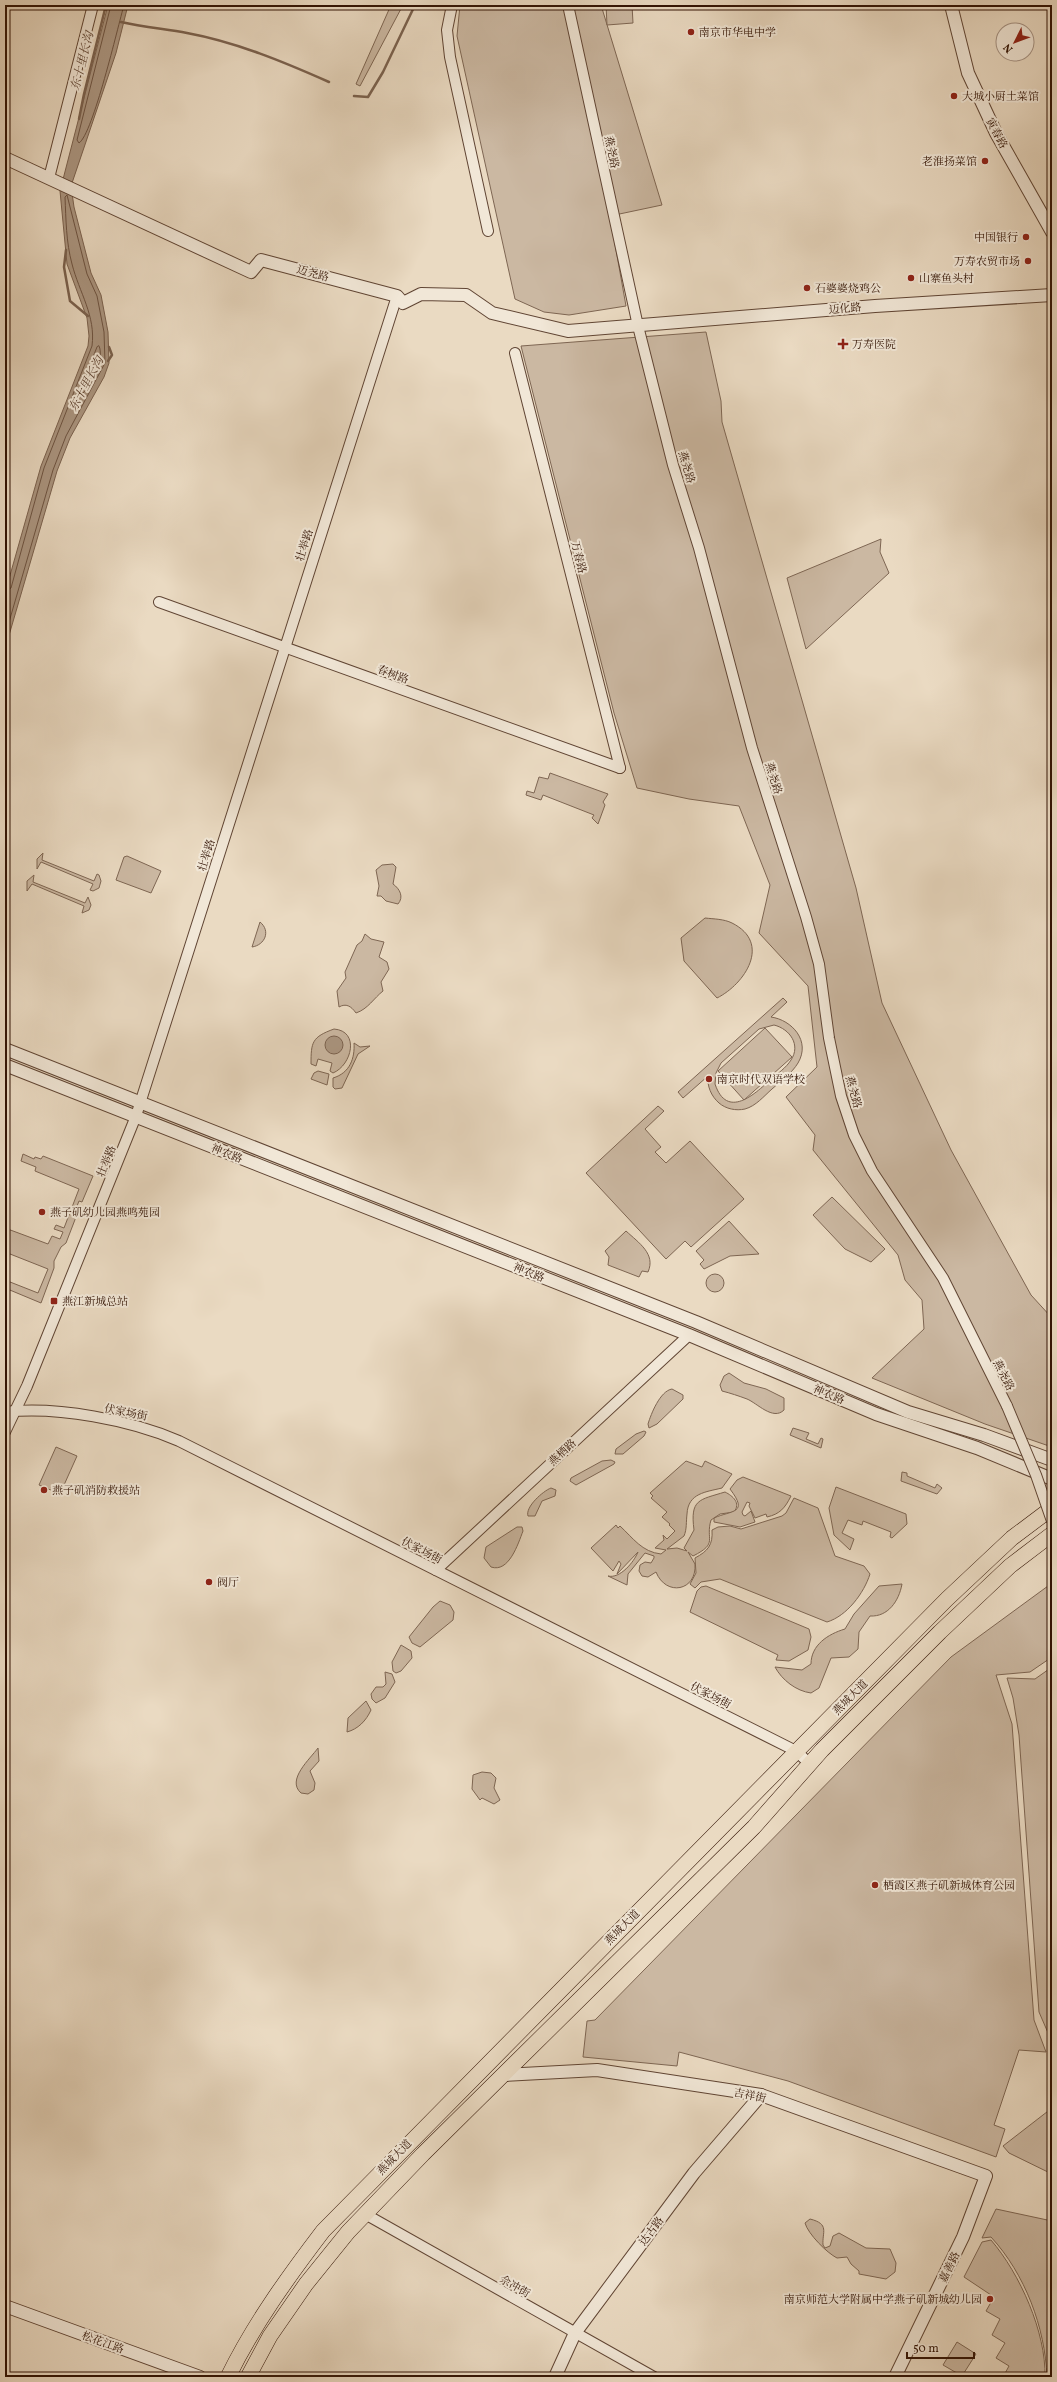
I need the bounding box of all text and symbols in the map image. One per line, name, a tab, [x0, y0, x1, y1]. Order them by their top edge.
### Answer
north arrow	[995, 22, 1035, 62]
place label: 南京市华电中学	[699, 26, 776, 41]
marker: 南京市华电中学	[686, 27, 696, 37]
water label: 东十里长沟	[68, 28, 98, 92]
text: N	[1000, 40, 1017, 56]
place label: 大城小厨土菜馆	[962, 90, 1039, 105]
marker: 大城小厨土菜馆	[949, 91, 959, 101]
street label: 寅春路	[981, 116, 1010, 152]
street label: 燕尧路	[600, 135, 621, 170]
place label: 老淮扬菜馆	[922, 155, 977, 170]
marker: 老淮扬菜馆	[980, 156, 990, 166]
place label: 中国银行	[974, 231, 1018, 246]
marker: 中国银行	[1021, 232, 1031, 242]
place label: 万寿农贸市场	[954, 255, 1020, 270]
marker: 万寿农贸市场	[1023, 256, 1033, 266]
street label: 迈尧路	[295, 263, 330, 286]
place label: 山寨鱼头村	[919, 272, 974, 287]
marker: 山寨鱼头村	[906, 273, 916, 283]
place label: 石婆婆烧鸡公	[815, 282, 881, 297]
marker: 石婆婆烧鸡公	[802, 283, 812, 293]
street label: 迈化路	[828, 301, 862, 318]
marker: 万寿医院	[837, 338, 849, 350]
place label: 万寿医院	[852, 338, 896, 353]
water label: 东十里长沟	[66, 352, 109, 415]
street label: 燕尧路	[674, 449, 697, 485]
street label: 壮举路	[293, 527, 318, 563]
street label: 万春路	[566, 540, 589, 575]
street label: 春树路	[374, 663, 411, 688]
street label: 燕尧路	[761, 760, 785, 796]
street label: 壮举路	[195, 837, 219, 873]
place label: 南京时代双语学校	[717, 1073, 805, 1088]
marker: 南京时代双语学校	[704, 1074, 714, 1084]
street label: 燕尧路	[841, 1075, 864, 1110]
street label: 神农路	[208, 1141, 245, 1168]
street label: 壮举路	[94, 1143, 121, 1180]
place label: 燕子矶幼儿园燕鸣苑园	[50, 1206, 160, 1221]
marker: 燕子矶幼儿园燕鸣苑园	[37, 1207, 47, 1217]
street label: 神农路	[510, 1260, 547, 1287]
place label: 燕江新城总站	[62, 1295, 128, 1310]
marker: 燕江新城总站	[49, 1296, 59, 1306]
street label: 燕尧路	[988, 1358, 1017, 1394]
street label: 神农路	[810, 1382, 847, 1409]
street label: 伏家场街	[103, 1402, 149, 1425]
street label: 燕栖路	[546, 1436, 580, 1470]
place label: 燕子矶消防救援站	[52, 1484, 140, 1499]
marker: 燕子矶消防救援站	[39, 1485, 49, 1495]
street label: 伏家场街	[398, 1535, 444, 1568]
place label: 阀厅	[217, 1576, 239, 1591]
marker: 阀厅	[204, 1577, 214, 1587]
street label: 燕城大道	[830, 1677, 872, 1719]
street label: 伏家场街	[687, 1680, 733, 1713]
place label: 栖霞区燕子矶新城体育公园	[883, 1879, 1015, 1894]
marker: 栖霞区燕子矶新城体育公园	[870, 1880, 880, 1890]
street label: 燕城大道	[602, 1907, 644, 1949]
street label: 吉祥街	[732, 2086, 767, 2107]
street label: 燕城大道	[374, 2137, 416, 2179]
street label: 达古路	[636, 2214, 668, 2250]
street label: 嘉善路	[936, 2250, 964, 2286]
street label: 佘冲街	[496, 2273, 532, 2302]
place label: 南京师范大学附属中学燕子矶新城幼儿园	[784, 2293, 982, 2308]
marker: 南京师范大学附属中学燕子矶新城幼儿园	[985, 2294, 995, 2304]
street label: 松花江路	[79, 2329, 126, 2358]
scale bar	[907, 2334, 974, 2360]
text: 50 m	[913, 2341, 939, 2357]

